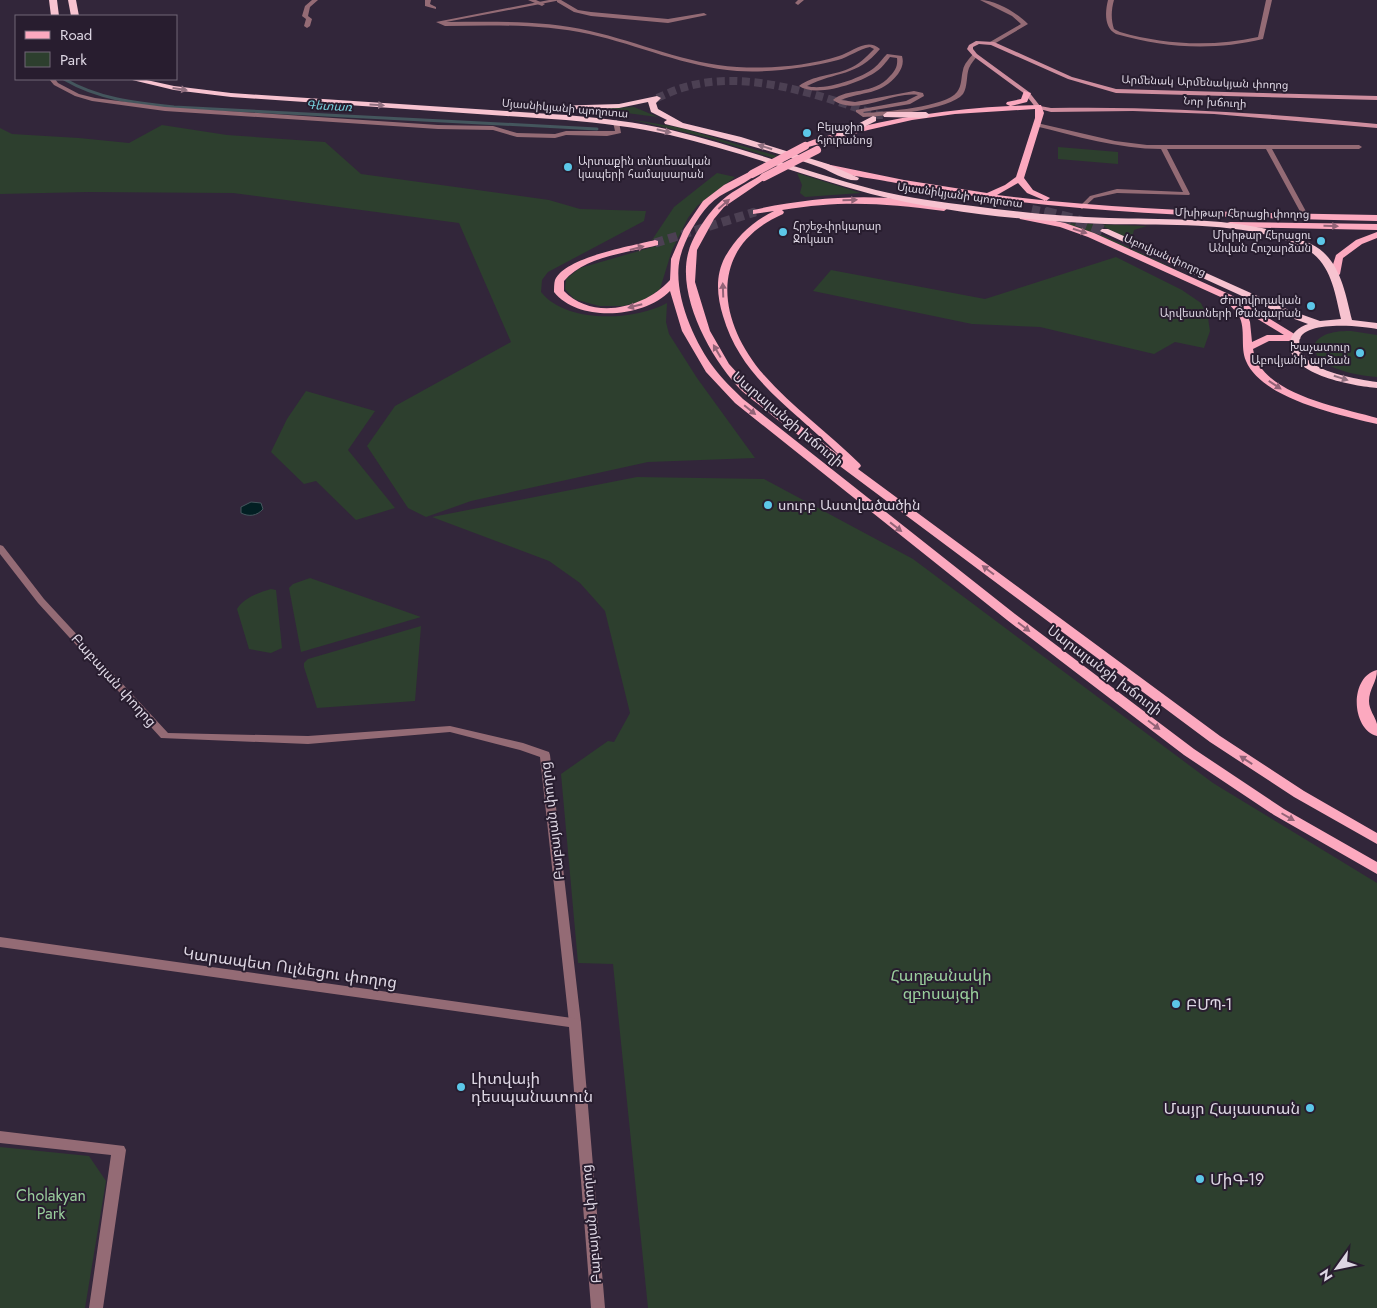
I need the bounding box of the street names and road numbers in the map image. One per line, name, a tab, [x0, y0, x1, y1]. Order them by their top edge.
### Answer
street label: Արմենակ Արմենակյան փողոց	[1121, 71, 1289, 93]
street label: Նոր խճուղի	[1183, 92, 1247, 112]
street label: Մյասնիկյանի պողոտա	[501, 95, 629, 121]
street label: Մյասնիկյանի պողոտա	[896, 178, 1024, 212]
street label: Մխիթար Հերացի փողոց	[1175, 204, 1309, 222]
street label: Աբովյան փողոց	[1121, 230, 1209, 280]
street label: Սարալանջի խճուղի	[728, 366, 848, 472]
street label: Սարալանջի խճուղի	[1043, 620, 1167, 720]
street label: Բաբայան փողոց	[67, 629, 161, 731]
street label: Բաբայան փողոց	[535, 761, 569, 881]
street label: Կարապետ Ուլնեցու փողոց	[181, 941, 399, 994]
street label: Բաբայան փողոց	[576, 1164, 606, 1284]

